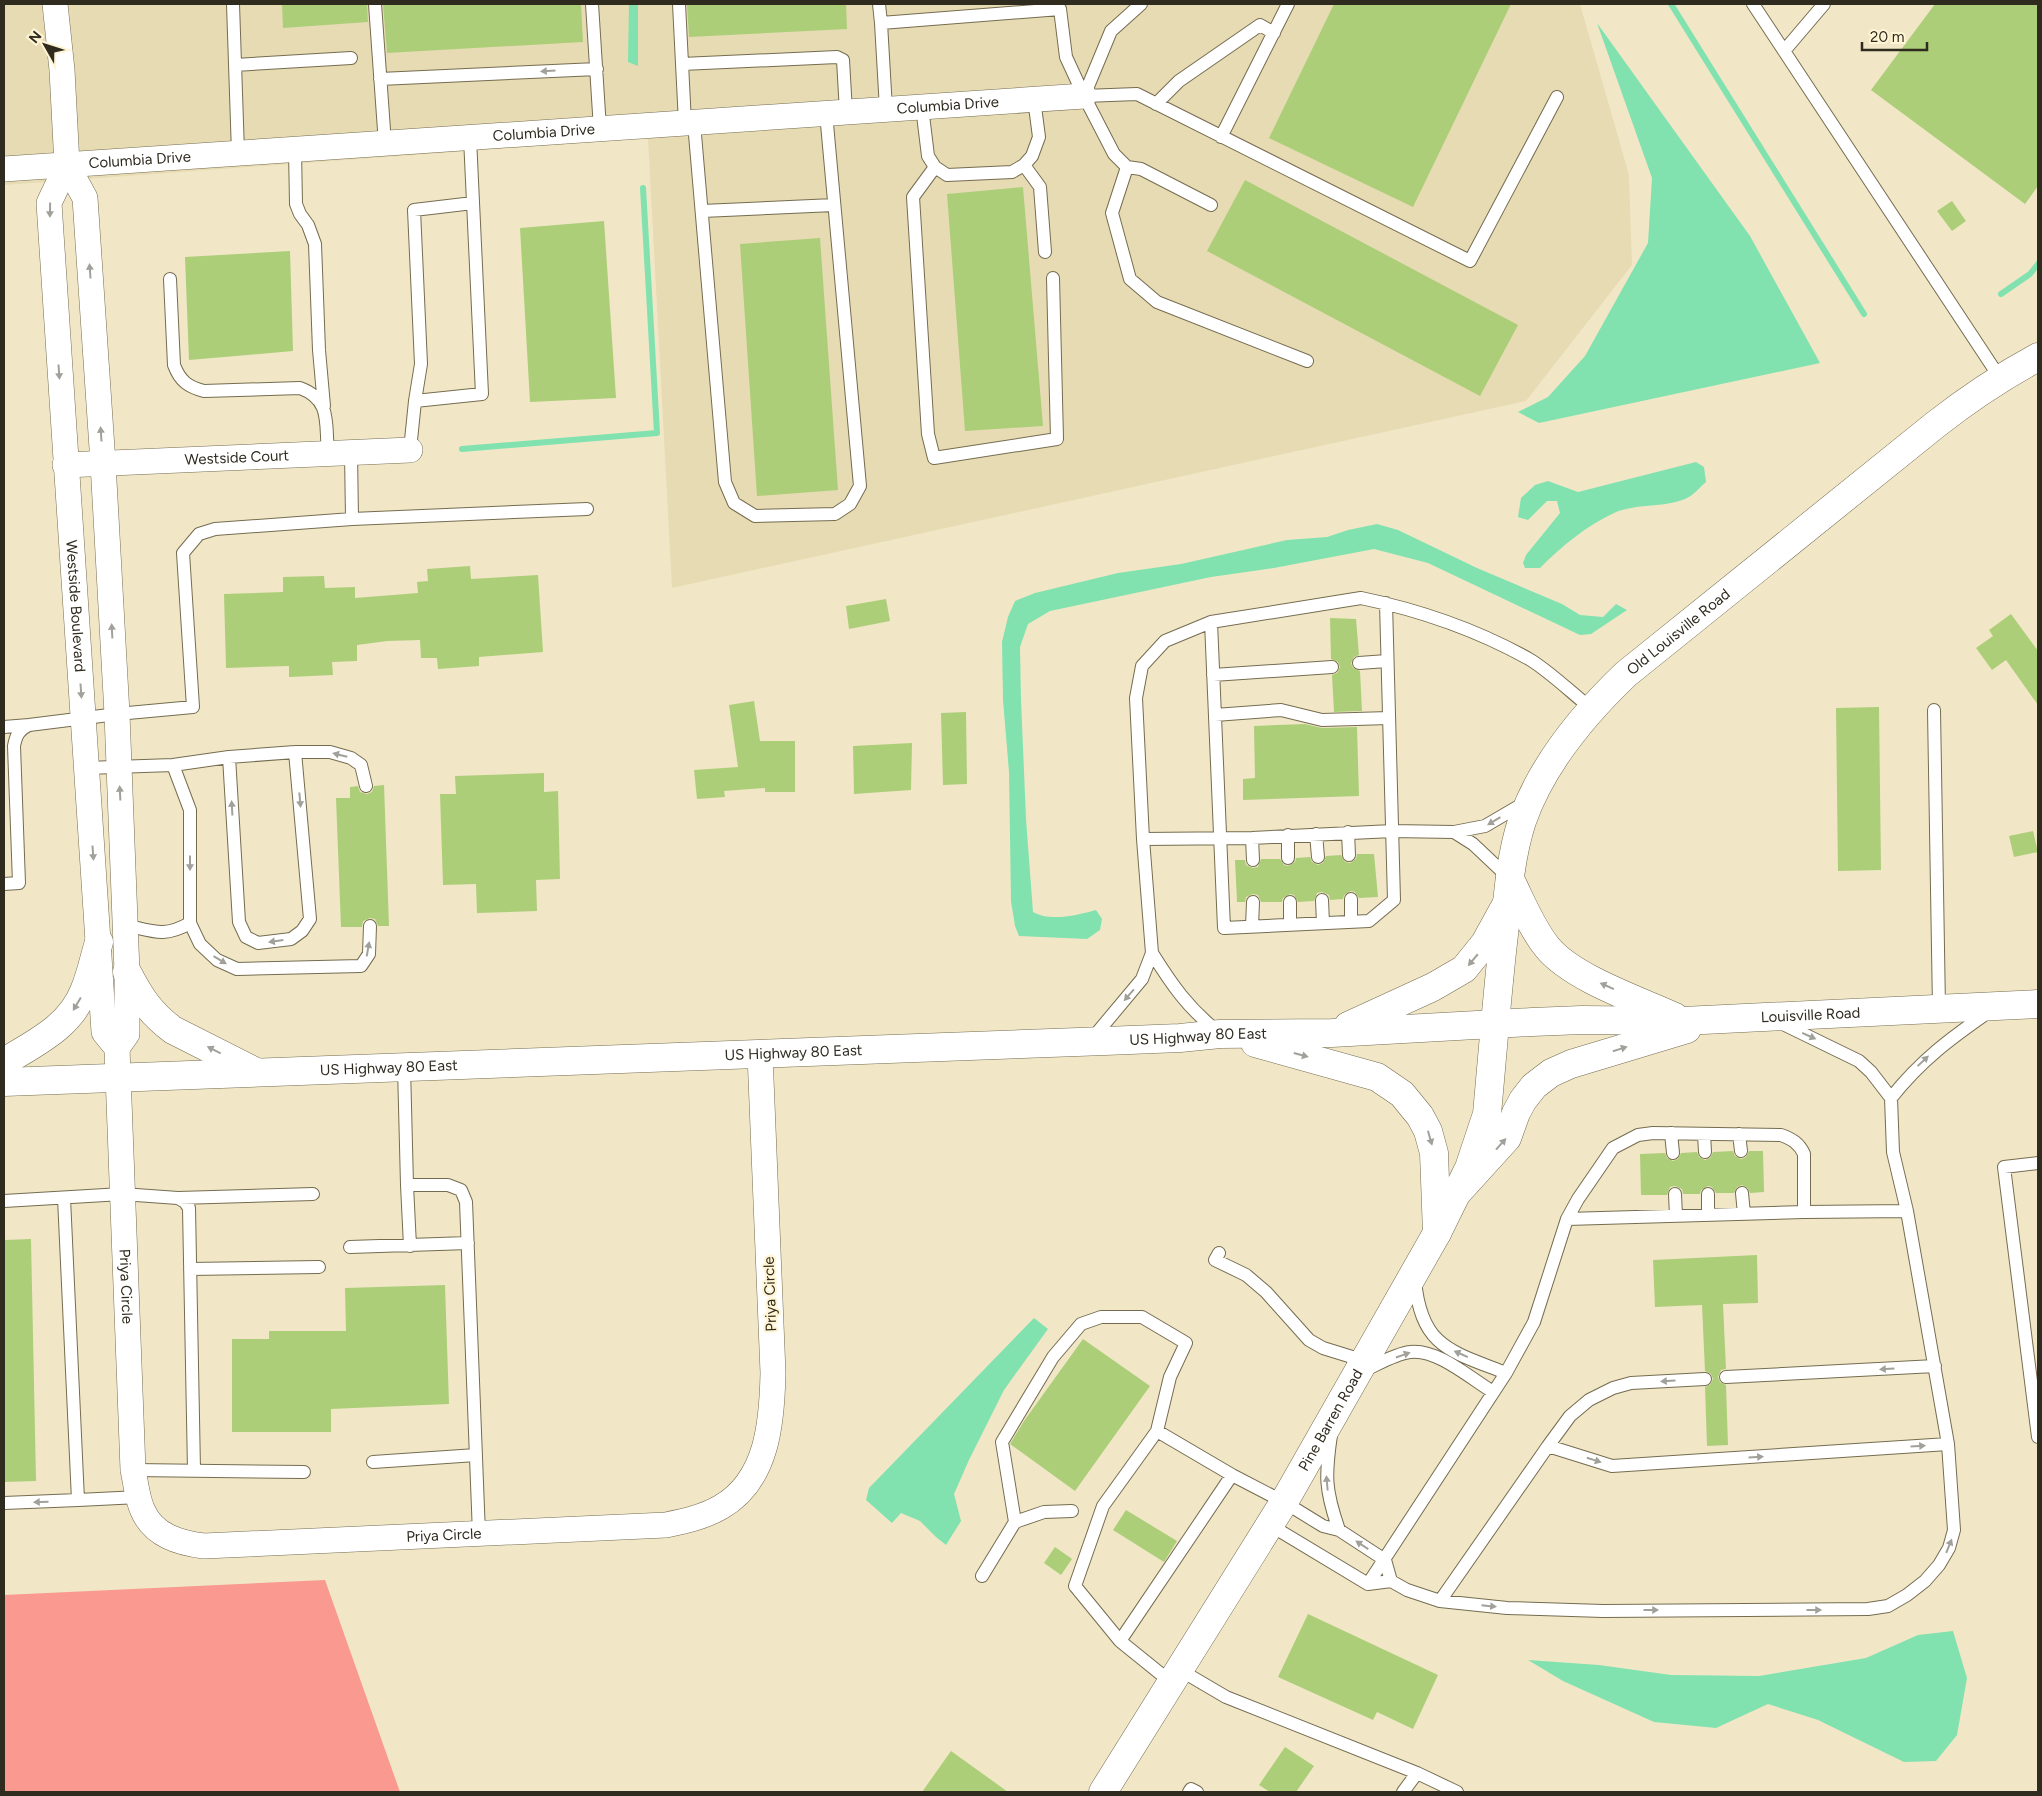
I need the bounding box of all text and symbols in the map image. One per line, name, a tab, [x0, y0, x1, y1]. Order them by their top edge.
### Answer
north arrow	[20, 20, 70, 70]
scale bar	[1862, 20, 1927, 52]
text: N	[25, 28, 45, 47]
text: 20 m	[1870, 28, 1904, 46]
one-way arrow	[540, 67, 556, 75]
street label: Columbia Drive	[896, 93, 1000, 118]
street label: Columbia Drive	[492, 120, 595, 145]
street label: Columbia Drive	[88, 147, 191, 172]
one-way arrow	[46, 202, 54, 218]
one-way arrow	[86, 263, 94, 279]
one-way arrow	[56, 364, 64, 380]
one-way arrow	[97, 425, 105, 441]
street label: Westside Court	[184, 446, 290, 469]
street label: Westside Boulevard	[62, 539, 89, 673]
street label: Old Louisville Road	[1623, 585, 1733, 679]
one-way arrow	[108, 622, 116, 638]
one-way arrow	[77, 683, 85, 699]
one-way arrow	[332, 751, 348, 759]
one-way arrow	[115, 785, 123, 801]
one-way arrow	[296, 793, 304, 809]
one-way arrow	[228, 799, 236, 815]
one-way arrow	[1488, 816, 1501, 825]
one-way arrow	[89, 845, 97, 861]
one-way arrow	[186, 856, 194, 872]
one-way arrow	[267, 937, 283, 945]
one-way arrow	[364, 941, 372, 957]
one-way arrow	[1467, 953, 1478, 966]
one-way arrow	[213, 956, 227, 965]
one-way arrow	[1600, 982, 1614, 990]
one-way arrow	[1123, 988, 1134, 1001]
one-way arrow	[72, 997, 81, 1010]
street label: Louisville Road	[1760, 1004, 1861, 1026]
street label: US Highway 80 East	[1129, 1025, 1267, 1049]
one-way arrow	[1802, 1032, 1816, 1040]
street label: US Highway 80 East	[724, 1041, 863, 1064]
one-way arrow	[1613, 1045, 1628, 1053]
one-way arrow	[206, 1046, 221, 1054]
one-way arrow	[1293, 1052, 1308, 1060]
one-way arrow	[1917, 1055, 1929, 1067]
street label: US Highway 80 East	[319, 1056, 458, 1079]
one-way arrow	[1426, 1131, 1434, 1146]
one-way arrow	[1495, 1139, 1507, 1151]
street label: Priya Circle	[116, 1248, 136, 1324]
street label: Priya Circle	[760, 1256, 780, 1332]
one-way arrow	[1454, 1350, 1468, 1358]
one-way arrow	[1396, 1351, 1411, 1359]
one-way arrow	[1878, 1365, 1894, 1373]
street label: Pine Barren Road	[1294, 1366, 1367, 1474]
one-way arrow	[1660, 1378, 1676, 1386]
one-way arrow	[1910, 1442, 1926, 1450]
one-way arrow	[1748, 1452, 1764, 1460]
one-way arrow	[1587, 1457, 1602, 1465]
one-way arrow	[1323, 1475, 1331, 1491]
one-way arrow	[33, 1498, 49, 1506]
street label: Priya Circle	[406, 1524, 482, 1546]
one-way arrow	[1945, 1538, 1953, 1553]
one-way arrow	[1356, 1541, 1369, 1550]
one-way arrow	[1481, 1602, 1497, 1610]
one-way arrow	[1643, 1606, 1659, 1614]
one-way arrow	[1806, 1606, 1822, 1614]

